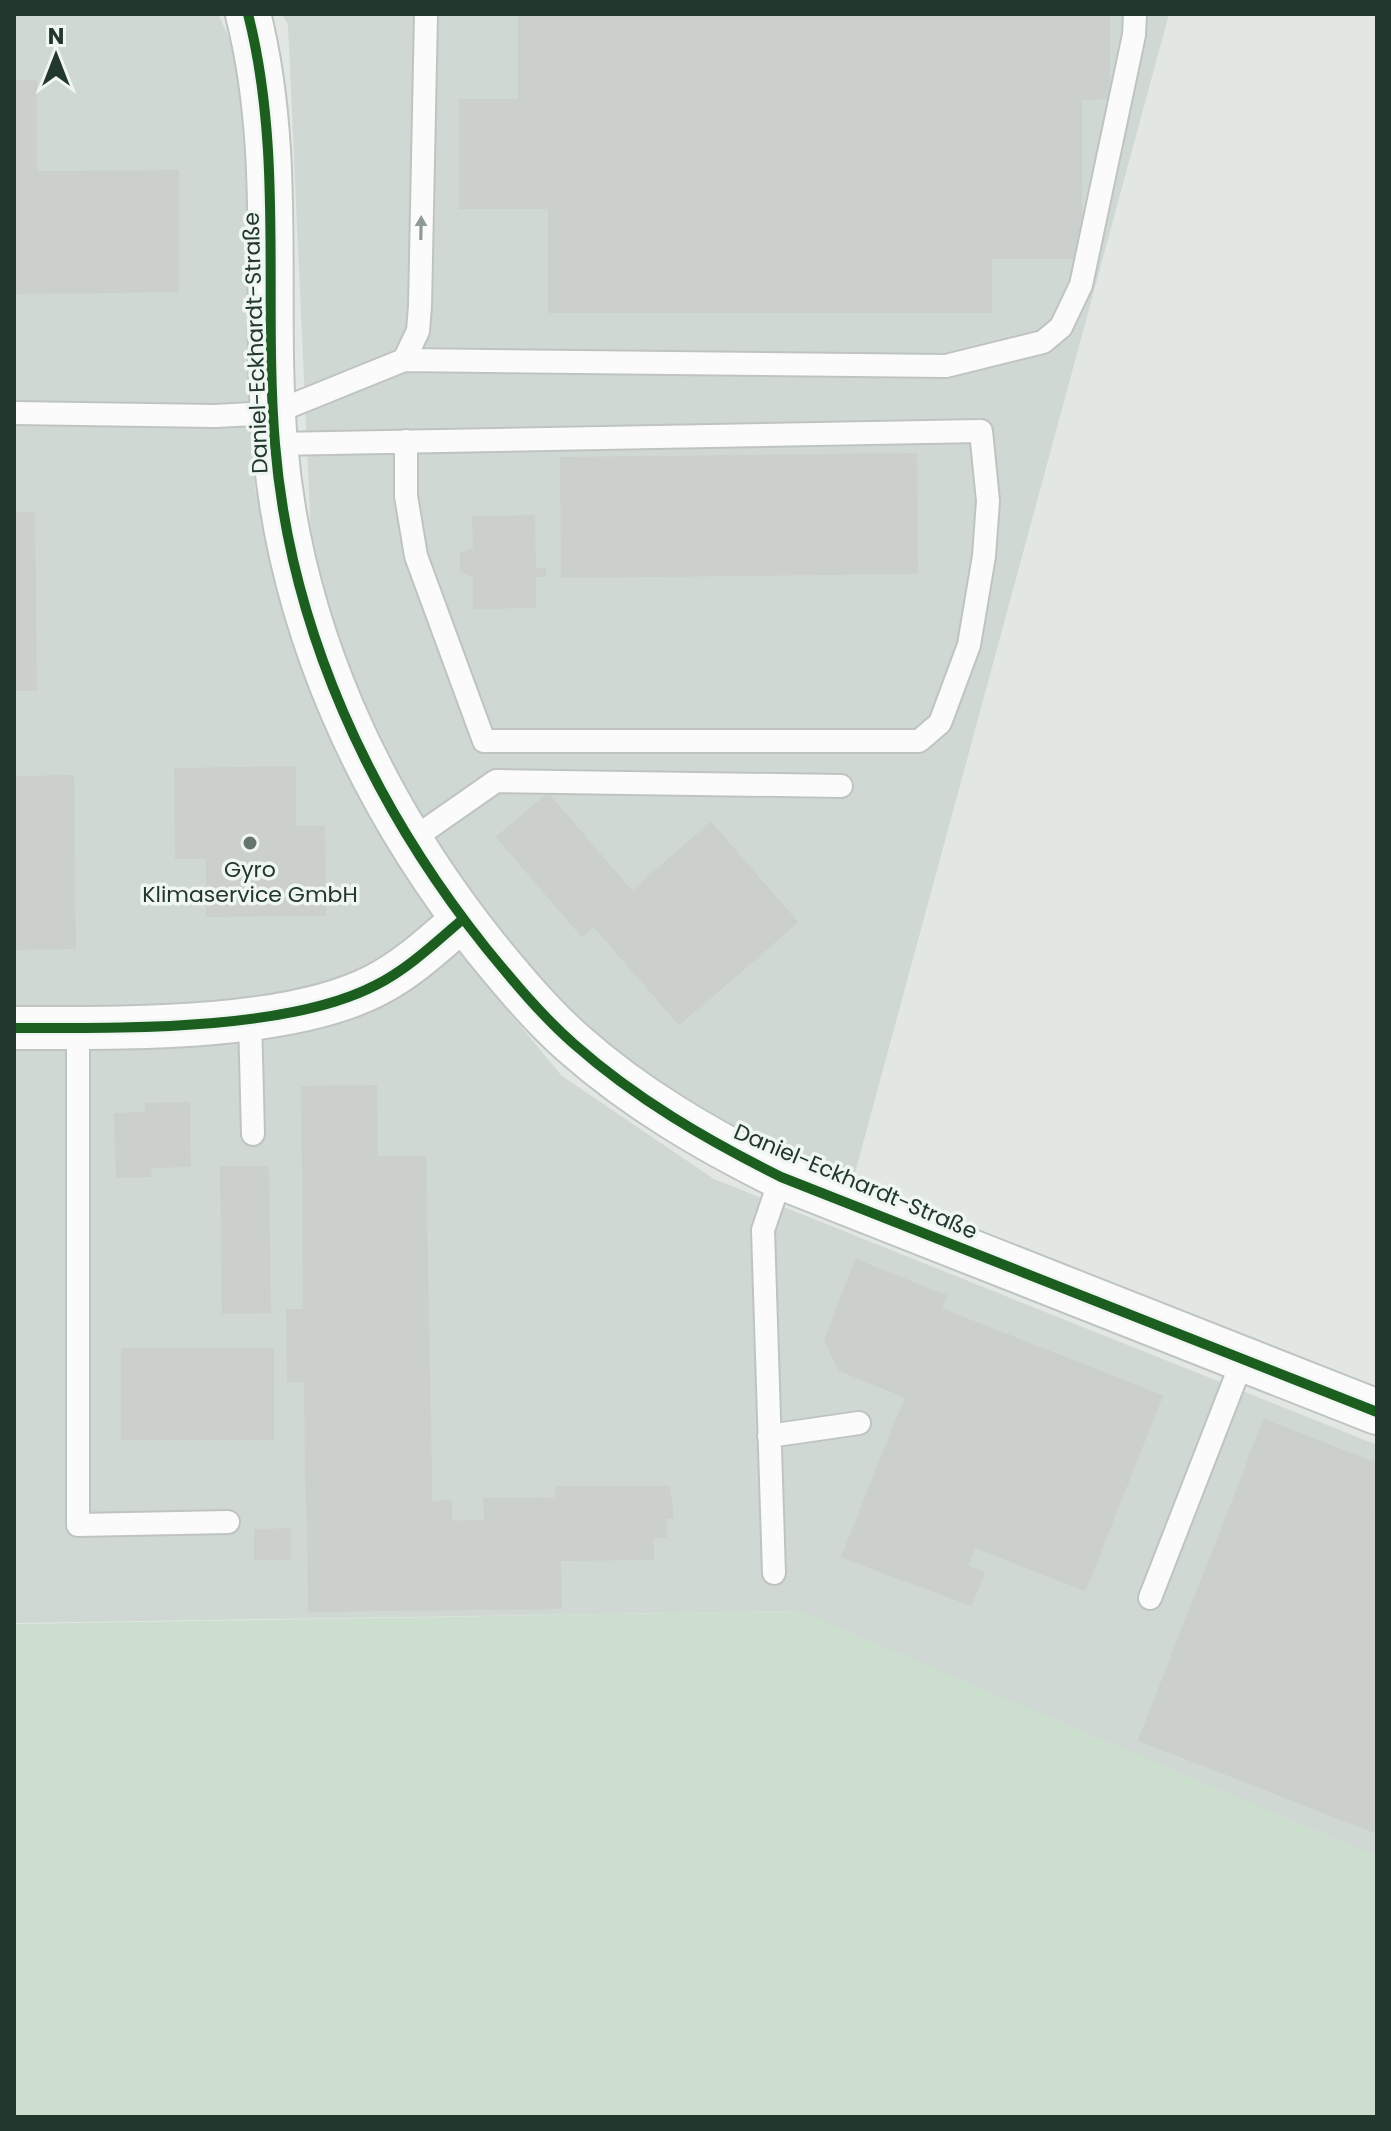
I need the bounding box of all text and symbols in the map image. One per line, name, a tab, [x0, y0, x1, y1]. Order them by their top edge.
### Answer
north arrow	[16, 16, 96, 96]
text: N	[48, 21, 64, 52]
street label: Daniel-Eckhardt-Straße	[235, 212, 276, 474]
one-way arrow	[414, 215, 427, 240]
marker: Gyro Klimaservice GmbH	[241, 834, 259, 852]
place label: Gyro Klimaservice GmbH	[142, 854, 358, 910]
street label: Daniel-Eckhardt-Straße	[729, 1116, 982, 1247]

